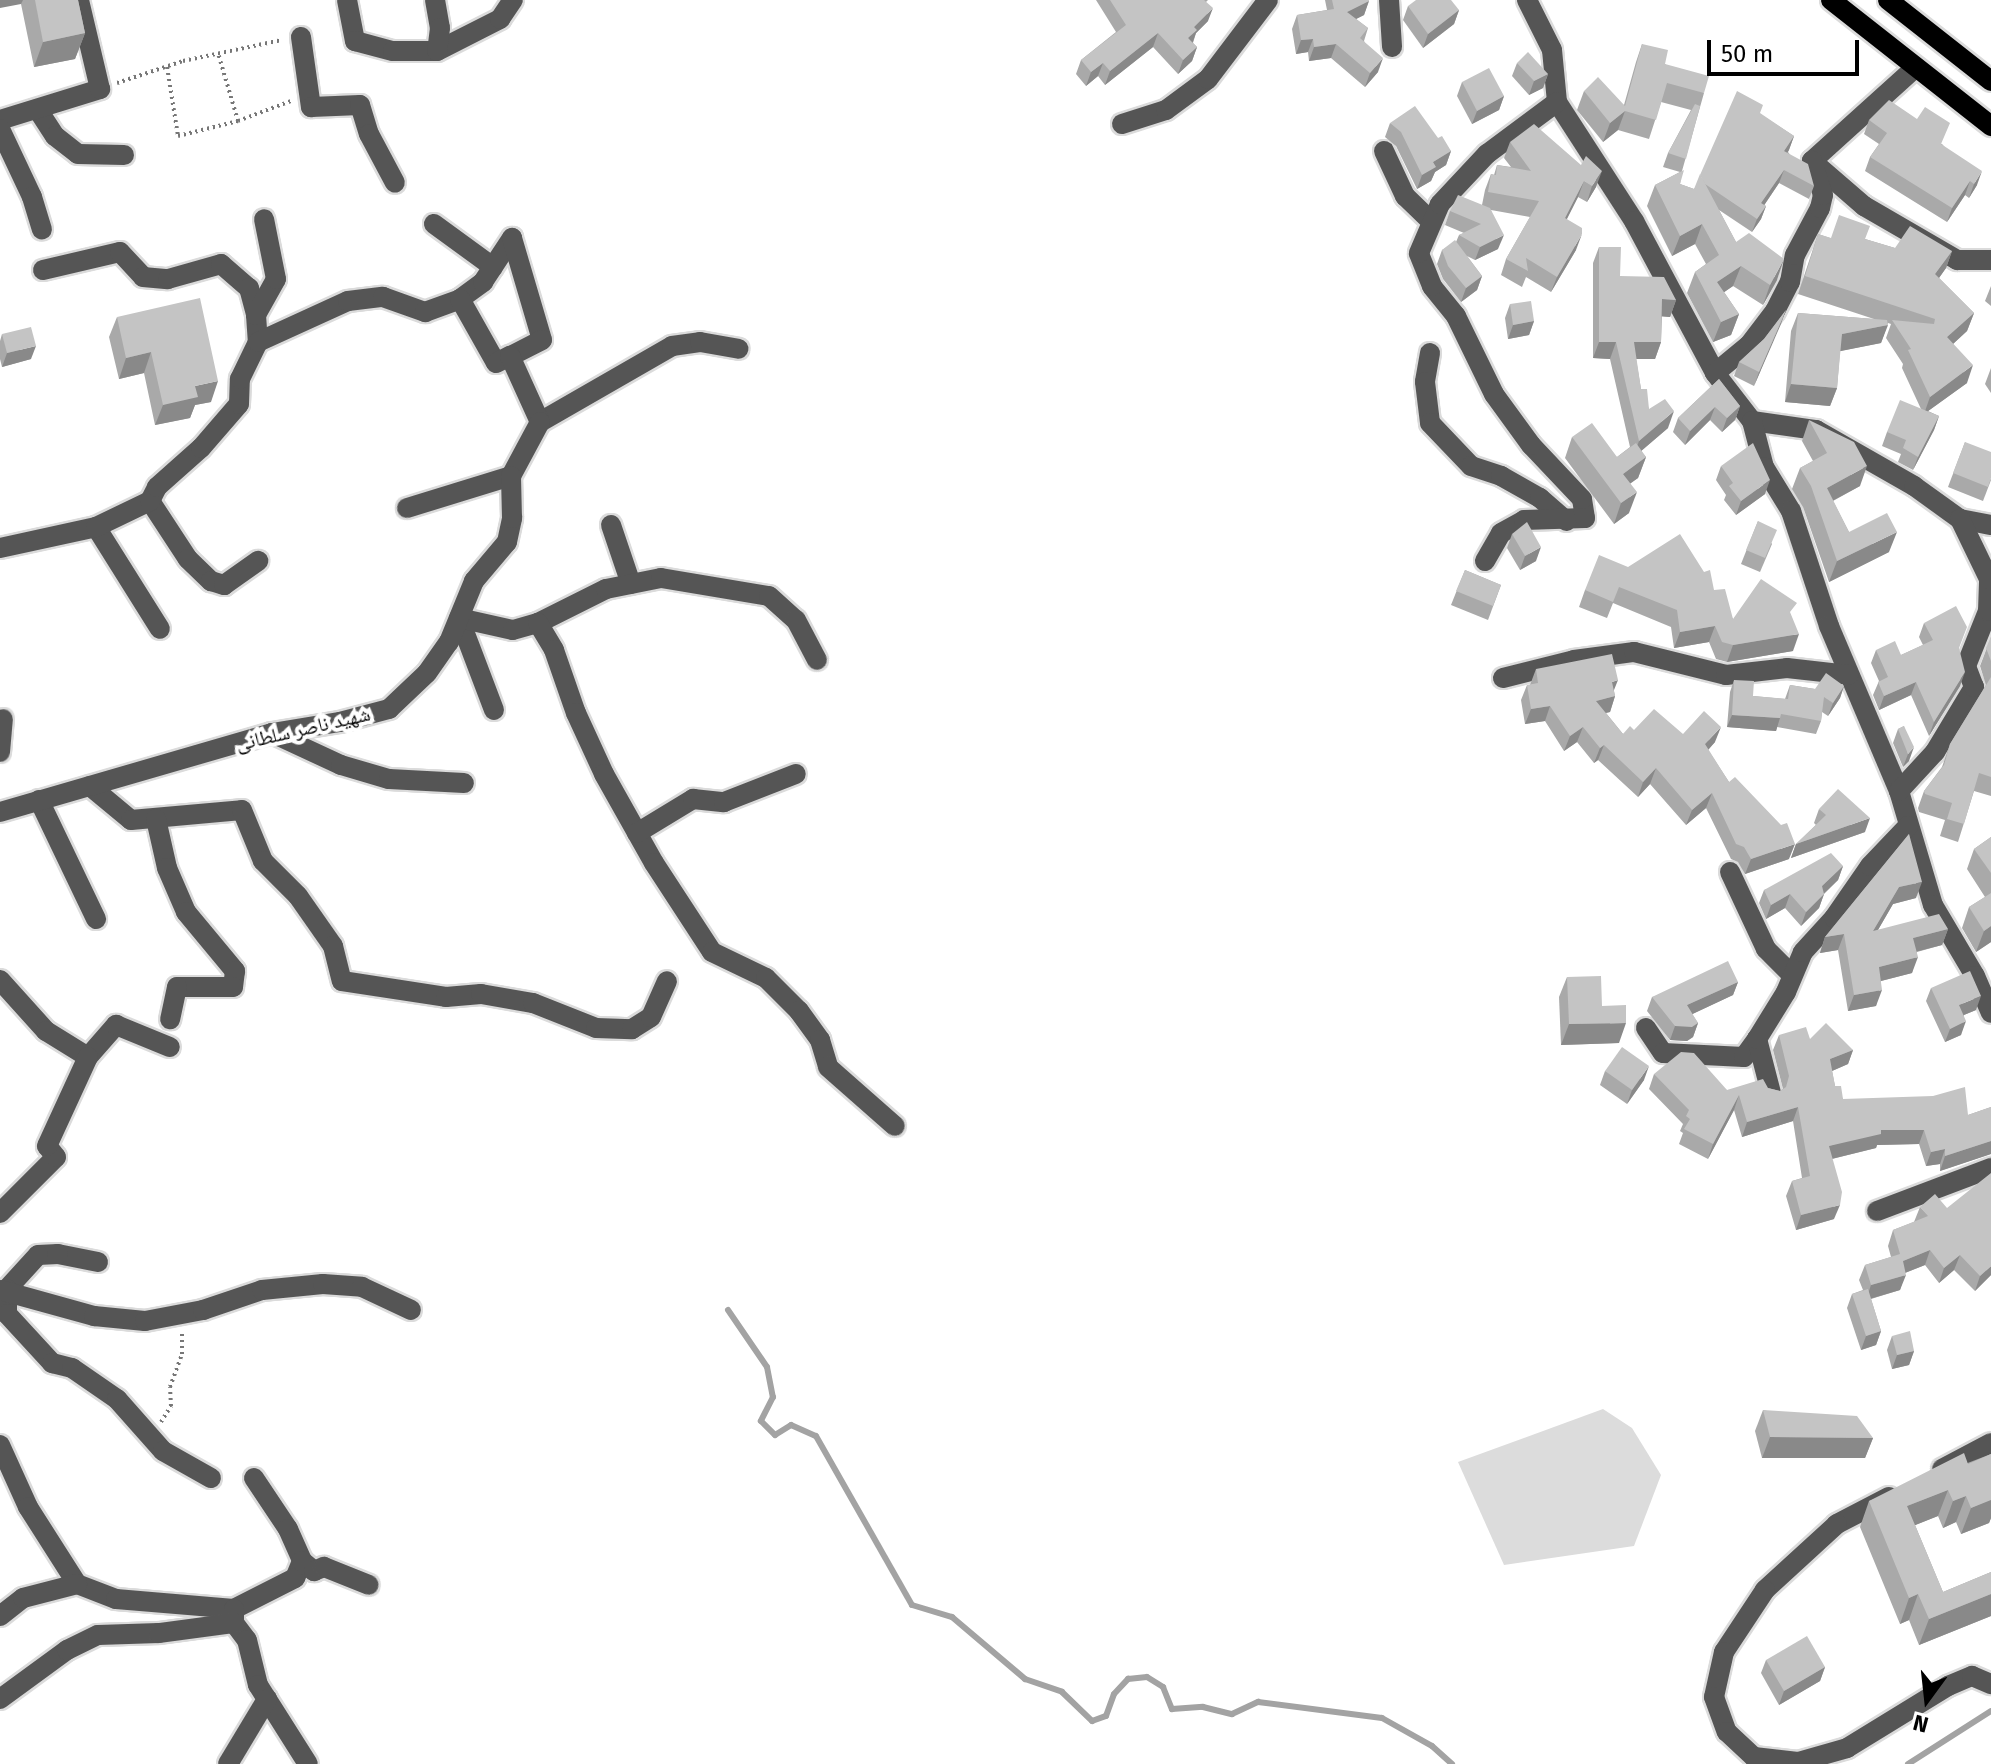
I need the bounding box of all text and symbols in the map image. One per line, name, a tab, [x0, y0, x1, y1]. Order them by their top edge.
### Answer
scale bar	[1711, 24, 1863, 74]
text: 50 m	[1721, 40, 1773, 68]
street label: شهید ناصر سلطانی	[233, 702, 373, 756]
north arrow	[1887, 1660, 1967, 1740]
text: N	[1910, 1709, 1931, 1739]

